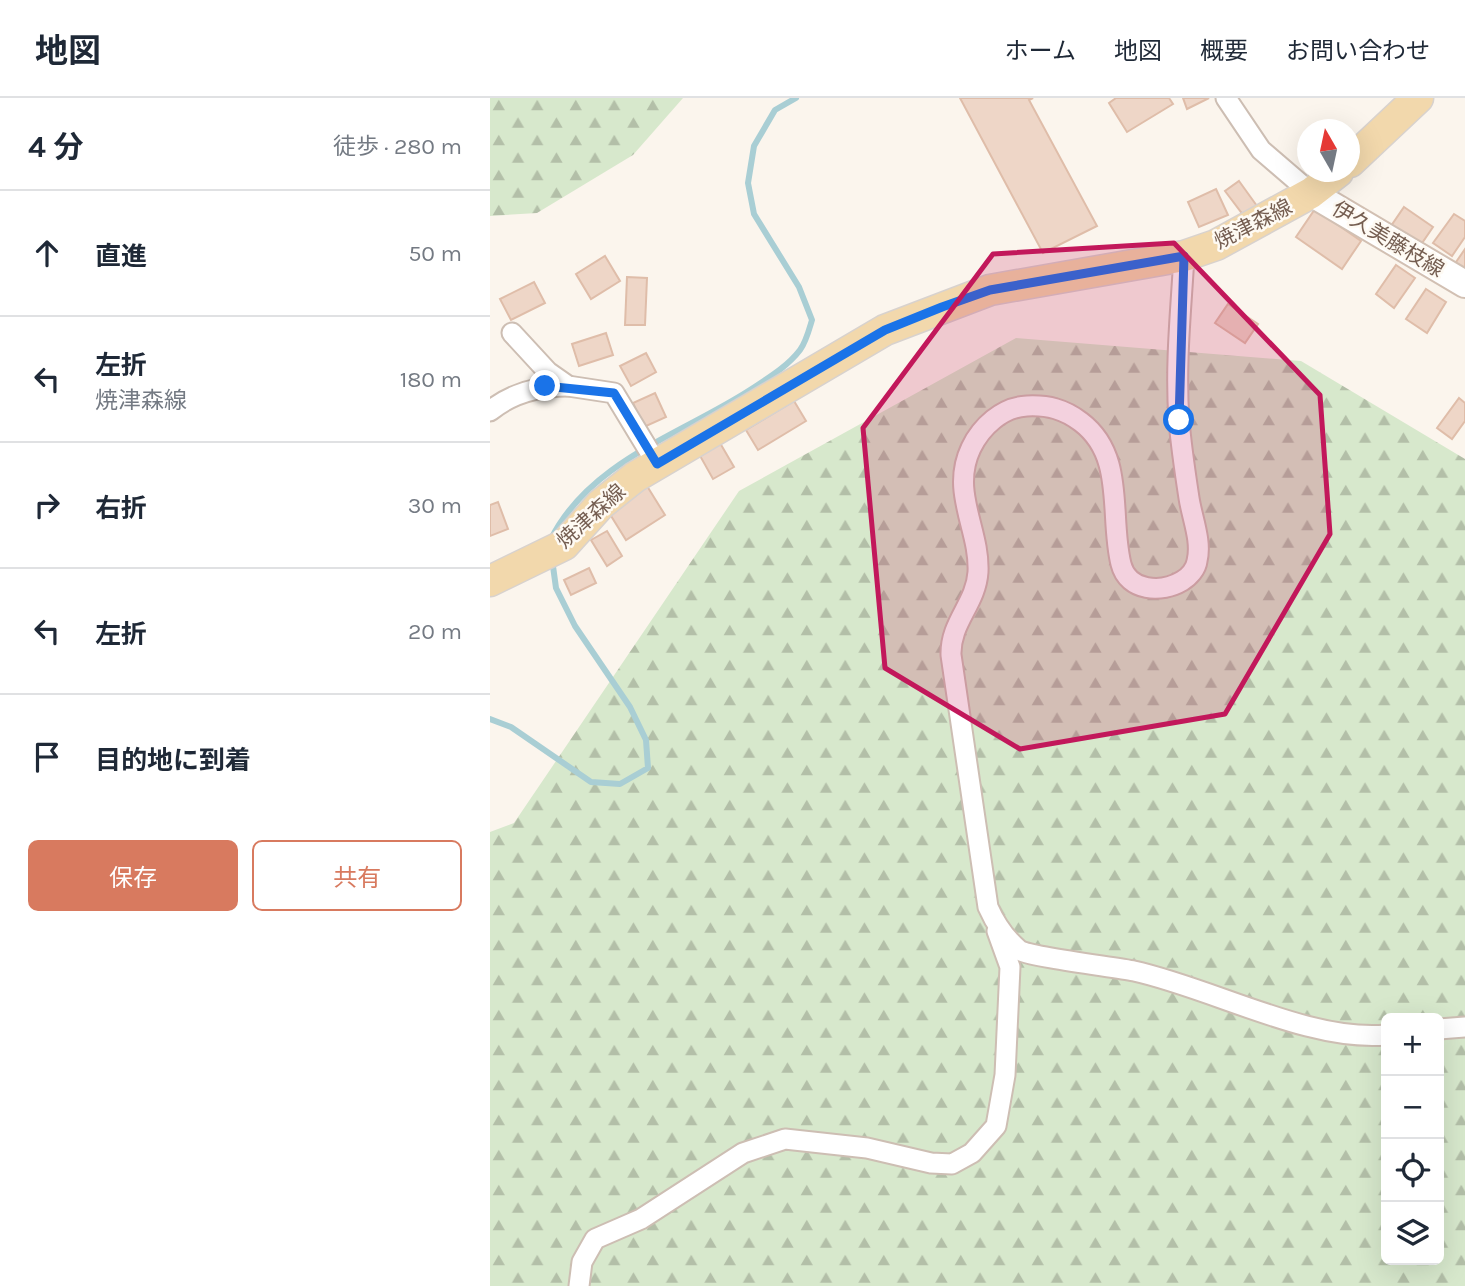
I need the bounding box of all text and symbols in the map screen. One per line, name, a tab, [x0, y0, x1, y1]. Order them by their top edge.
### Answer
text: 地図	[35, 32, 101, 70]
text: ホーム	[1005, 37, 1076, 65]
text: 地図	[1114, 37, 1162, 65]
text: 概要	[1200, 37, 1248, 65]
text: お問い合わせ	[1286, 37, 1430, 65]
north arrow	[1297, 119, 1360, 182]
text: 4 分	[28, 129, 83, 165]
text: 徒歩 · 280 m	[333, 133, 462, 160]
street label: 焼津森線	[1210, 194, 1296, 254]
street label: 伊久美藤枝線	[1328, 196, 1448, 282]
icon: ahead	[28, 234, 66, 272]
text: 50 m	[408, 240, 462, 267]
text: 直進	[95, 241, 147, 272]
text: 左折	[95, 350, 147, 381]
icon: left	[28, 360, 66, 398]
text: 180 m	[400, 366, 462, 393]
route end	[529, 370, 560, 401]
text: 焼津森線	[95, 387, 187, 414]
route start	[1163, 404, 1194, 435]
street label: 焼津森線	[552, 479, 630, 553]
icon: right	[28, 486, 66, 524]
text: 30 m	[408, 492, 462, 519]
text: 右折	[95, 493, 147, 524]
icon: left	[28, 612, 66, 650]
text: 20 m	[408, 618, 462, 645]
text: 左折	[95, 619, 147, 650]
icon: arrive	[28, 738, 66, 776]
text: 目的地に到着	[95, 745, 251, 776]
button: 保存	[28, 840, 238, 911]
button: 共有	[252, 840, 462, 911]
map controls	[1381, 1013, 1444, 1265]
button: +	[1381, 1013, 1444, 1076]
button: −	[1381, 1076, 1444, 1139]
button: locate	[1381, 1139, 1444, 1202]
button: layers	[1381, 1202, 1444, 1265]

